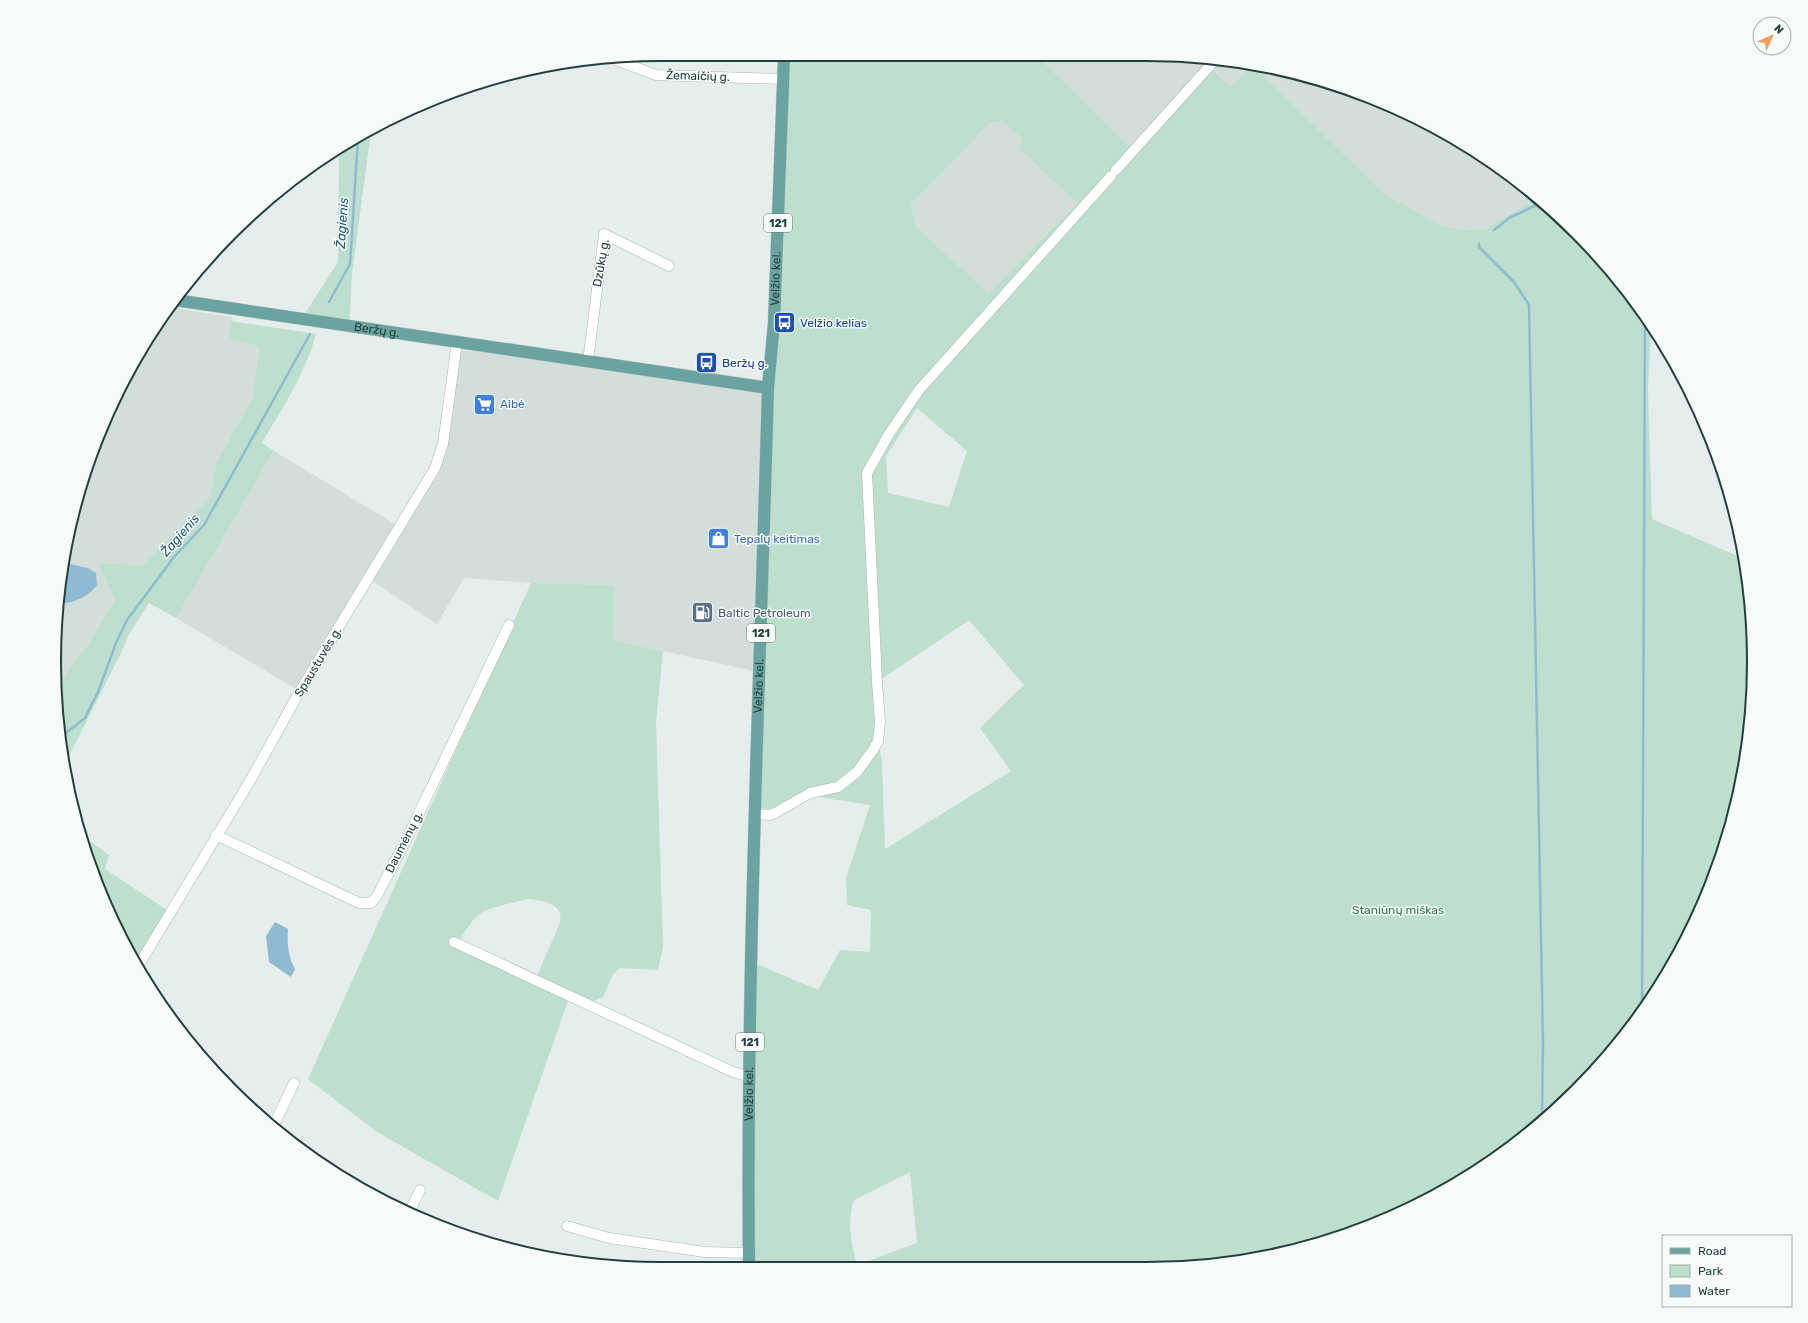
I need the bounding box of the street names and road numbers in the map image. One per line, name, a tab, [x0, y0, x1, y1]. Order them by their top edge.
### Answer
street label: Žemaičių g.	[666, 68, 730, 84]
road number: 121	[764, 214, 792, 232]
street label: Dzūkų g.	[590, 238, 612, 288]
street label: Velžio kel.	[768, 251, 784, 306]
street label: Beržų g.	[353, 320, 400, 340]
road number: 121	[747, 624, 775, 642]
street label: Spaustuvės g.	[292, 625, 344, 699]
street label: Velžio kel.	[751, 659, 767, 714]
street label: Daumėnų g.	[383, 809, 425, 875]
road number: 121	[736, 1033, 764, 1051]
street label: Velžio kel.	[742, 1067, 756, 1121]

